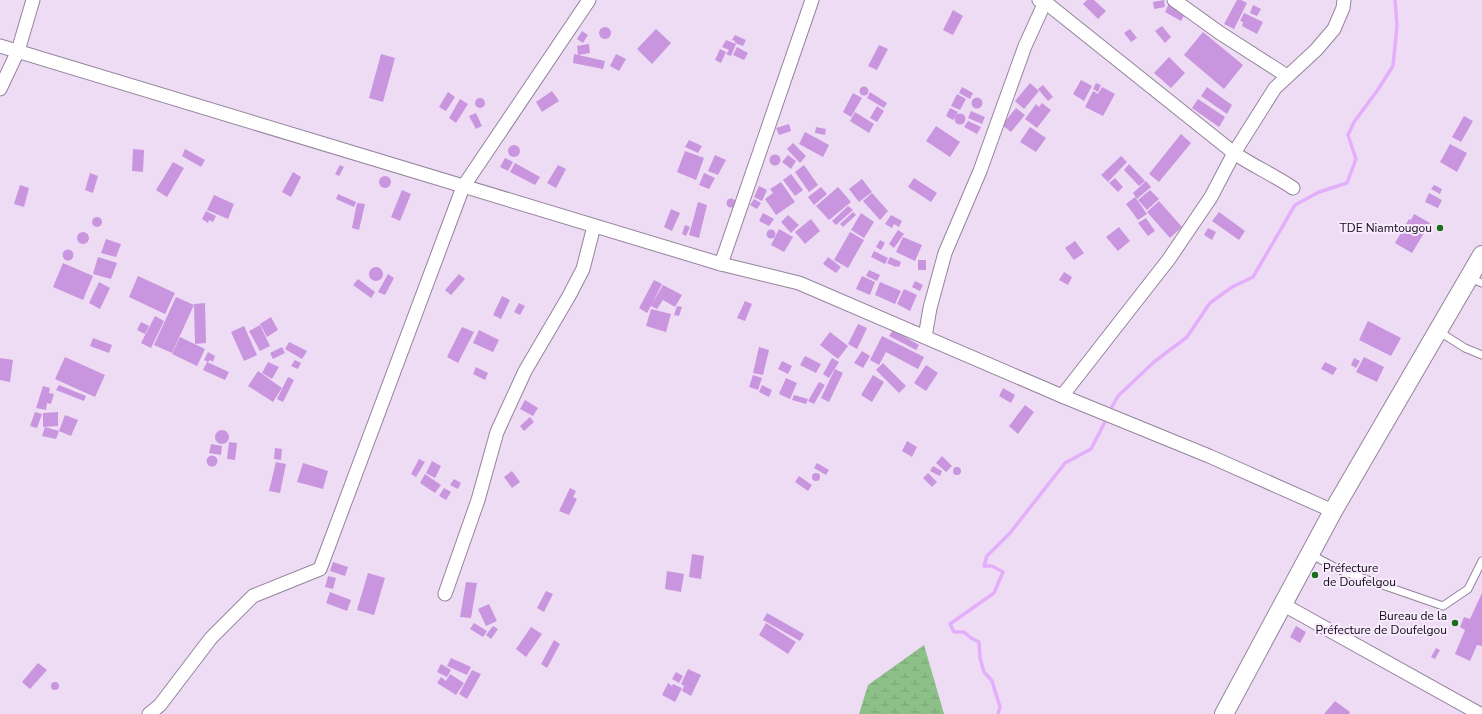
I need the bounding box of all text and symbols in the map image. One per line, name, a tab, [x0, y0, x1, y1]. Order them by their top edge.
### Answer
place label: TDE Niamtougou	[1340, 220, 1432, 236]
marker: TDE Niamtougou	[1435, 223, 1445, 233]
place label: Préfecture de Doufelgou	[1323, 560, 1396, 590]
marker: Préfecture de Doufelgou	[1310, 570, 1320, 580]
place label: Bureau de la Préfecture de Doufelgou	[1316, 608, 1447, 638]
marker: Bureau de la Préfecture de Doufelgou	[1450, 618, 1460, 628]

